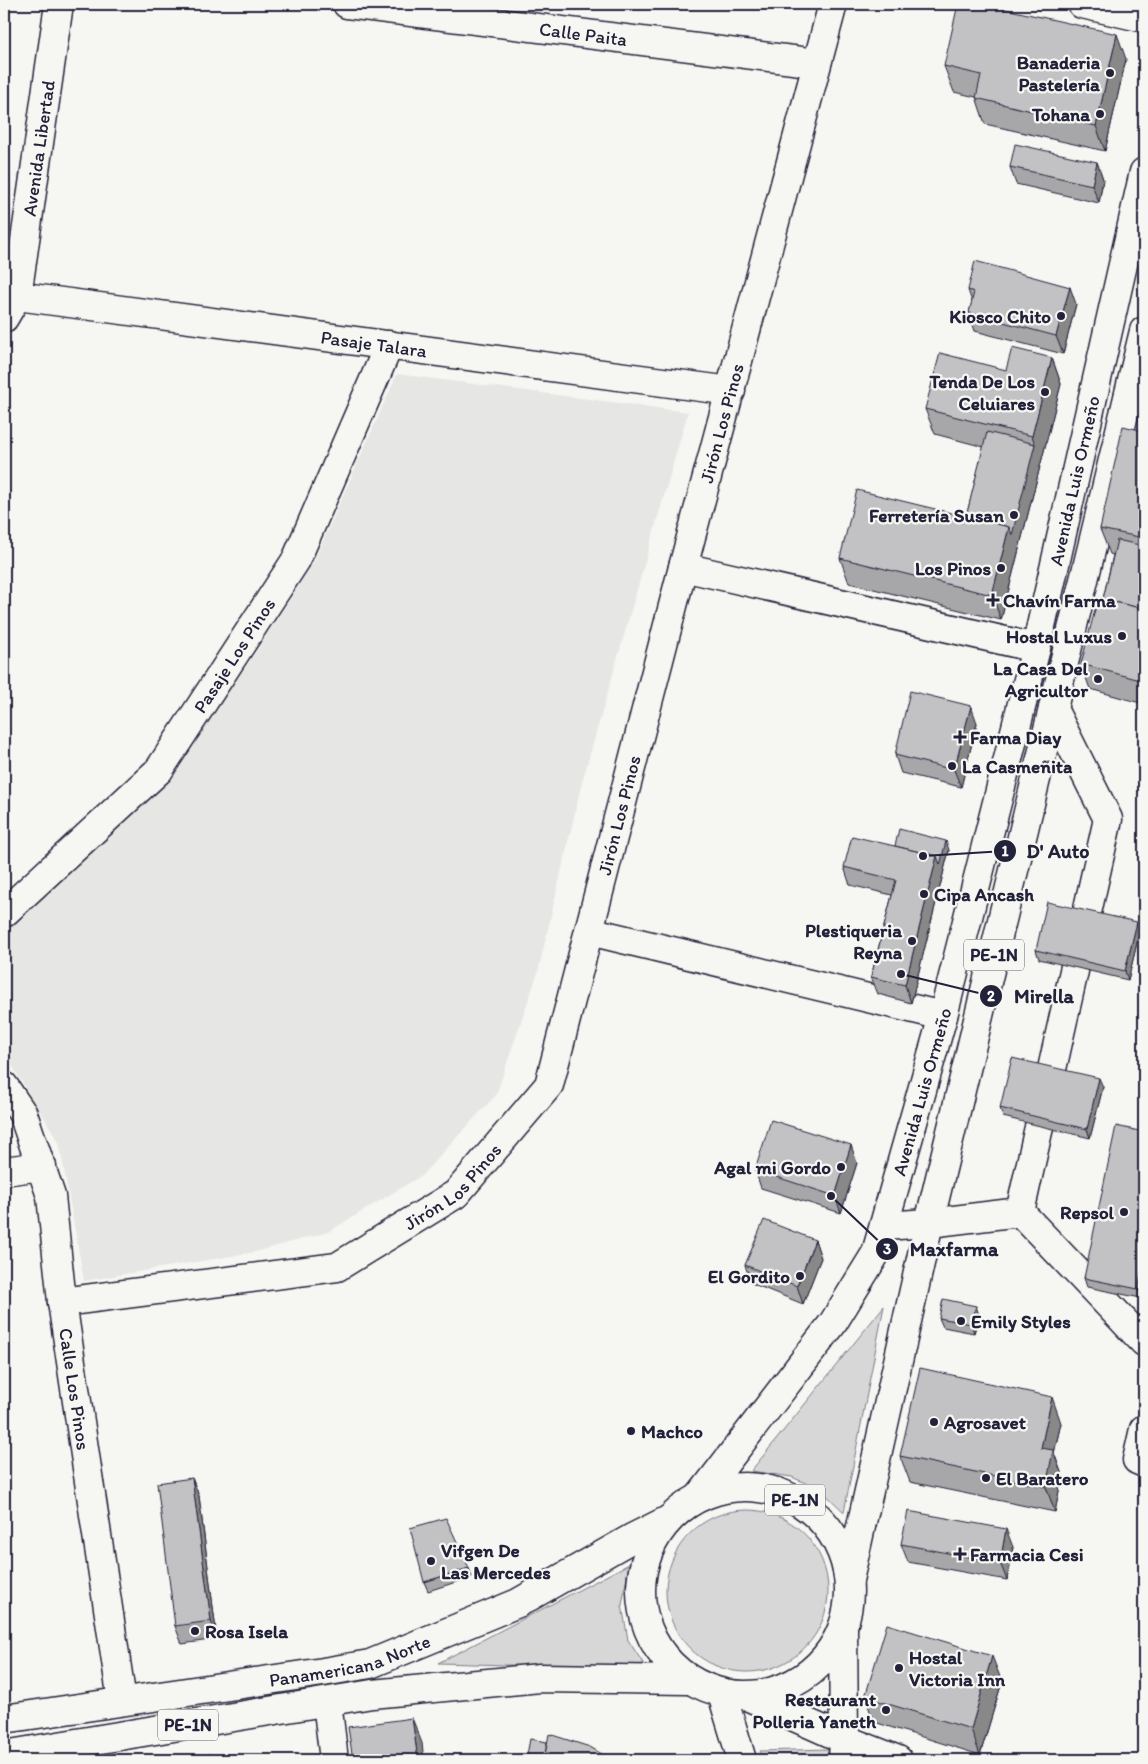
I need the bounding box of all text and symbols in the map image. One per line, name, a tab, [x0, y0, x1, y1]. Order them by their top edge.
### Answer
street label: Calle Paita	[538, 17, 628, 51]
place label: Banaderia Pastelería	[1017, 51, 1101, 96]
marker: Banaderia Pastelería	[1104, 67, 1116, 79]
street label: Avenida Libertad	[18, 78, 60, 218]
place label: Tohana	[1031, 103, 1090, 126]
marker: Tohana	[1094, 108, 1106, 120]
place label: Kiosco Chito	[949, 305, 1051, 328]
marker: Kiosco Chito	[1055, 310, 1067, 322]
street label: Pasaje Talara	[319, 326, 428, 362]
street label: Jirón Los Pinos	[695, 361, 749, 486]
place label: Tenda De Los Celuiares	[928, 370, 1036, 415]
marker: Tenda De Los Celuiares	[1039, 386, 1051, 398]
street label: Avenida Luis Ormeño	[1044, 393, 1105, 568]
place label: Ferretería Susan	[869, 504, 1004, 527]
marker: Ferretería Susan	[1008, 509, 1020, 521]
place label: Los Pinos	[915, 557, 991, 580]
marker: Los Pinos	[995, 562, 1007, 574]
place label: Chavín Farma	[1003, 589, 1116, 612]
street label: Pasaje Los Pinos	[188, 593, 280, 717]
marker: Chavín Farma	[987, 594, 999, 606]
place label: Hostal Luxus	[1006, 625, 1113, 648]
marker: Hostal Luxus	[1116, 630, 1128, 642]
place label: La Casa Del Agricultor	[993, 657, 1089, 702]
marker: La Casa Del Agricultor	[1092, 673, 1104, 685]
place label: Farma Diay	[970, 726, 1062, 749]
marker: Farma Diay	[954, 731, 966, 743]
street label: Jirón Los Pinos	[593, 753, 646, 877]
place label: La Casmeñita	[962, 755, 1073, 778]
marker: La Casmeñita	[946, 760, 958, 772]
callout: D' Auto	[992, 833, 1100, 868]
text: D' Auto	[1027, 839, 1089, 863]
text: 1	[1002, 842, 1009, 860]
place label: Cipa Ancash	[934, 883, 1034, 906]
marker: Cipa Ancash	[918, 888, 930, 900]
place label: Plestiqueria Reyna	[805, 919, 903, 964]
marker: Plestiqueria Reyna	[906, 935, 918, 947]
road number: PE-1N	[964, 940, 1024, 970]
callout: Mirella	[979, 978, 1084, 1013]
text: Mirella	[1014, 984, 1075, 1008]
text: 2	[987, 987, 995, 1005]
street label: Avenida Luis Ormeño	[887, 1005, 957, 1178]
street label: Jirón Los Pinos	[400, 1138, 506, 1235]
place label: Agal mi Gordo	[713, 1156, 831, 1179]
marker: Agal mi Gordo	[835, 1161, 847, 1173]
place label: Repsol	[1060, 1201, 1115, 1224]
marker: Repsol	[1118, 1206, 1130, 1218]
callout: Maxfarma	[875, 1232, 1008, 1267]
text: Maxfarma	[910, 1237, 999, 1261]
text: 3	[883, 1240, 891, 1258]
place label: El Gordito	[708, 1265, 790, 1288]
marker: El Gordito	[794, 1270, 806, 1282]
place label: Emily Styles	[971, 1310, 1071, 1333]
marker: Emily Styles	[955, 1315, 967, 1327]
street label: Calle Los Pinos	[54, 1326, 95, 1452]
place label: Agrosavet	[943, 1411, 1027, 1434]
marker: Agrosavet	[928, 1416, 940, 1428]
place label: Machco	[641, 1420, 703, 1443]
marker: Machco	[625, 1425, 637, 1437]
place label: El Baratero	[996, 1467, 1089, 1490]
marker: El Baratero	[980, 1472, 992, 1484]
road number: PE-1N	[765, 1484, 825, 1516]
place label: Vifgen De Las Mercedes	[441, 1539, 551, 1584]
place label: Farmacia Cesi	[970, 1543, 1084, 1566]
marker: Farmacia Cesi	[954, 1548, 966, 1560]
marker: Vifgen De Las Mercedes	[425, 1555, 437, 1567]
place label: Rosa Isela	[205, 1620, 289, 1643]
marker: Rosa Isela	[189, 1625, 201, 1637]
street label: Panamericana Norte	[268, 1629, 434, 1692]
place label: Hostal Victoria Inn	[909, 1646, 1006, 1691]
marker: Hostal Victoria Inn	[893, 1662, 905, 1674]
place label: Restaurant Polleria Yaneth	[752, 1688, 877, 1733]
marker: Restaurant Polleria Yaneth	[880, 1704, 892, 1716]
road number: PE-1N	[158, 1710, 218, 1740]

